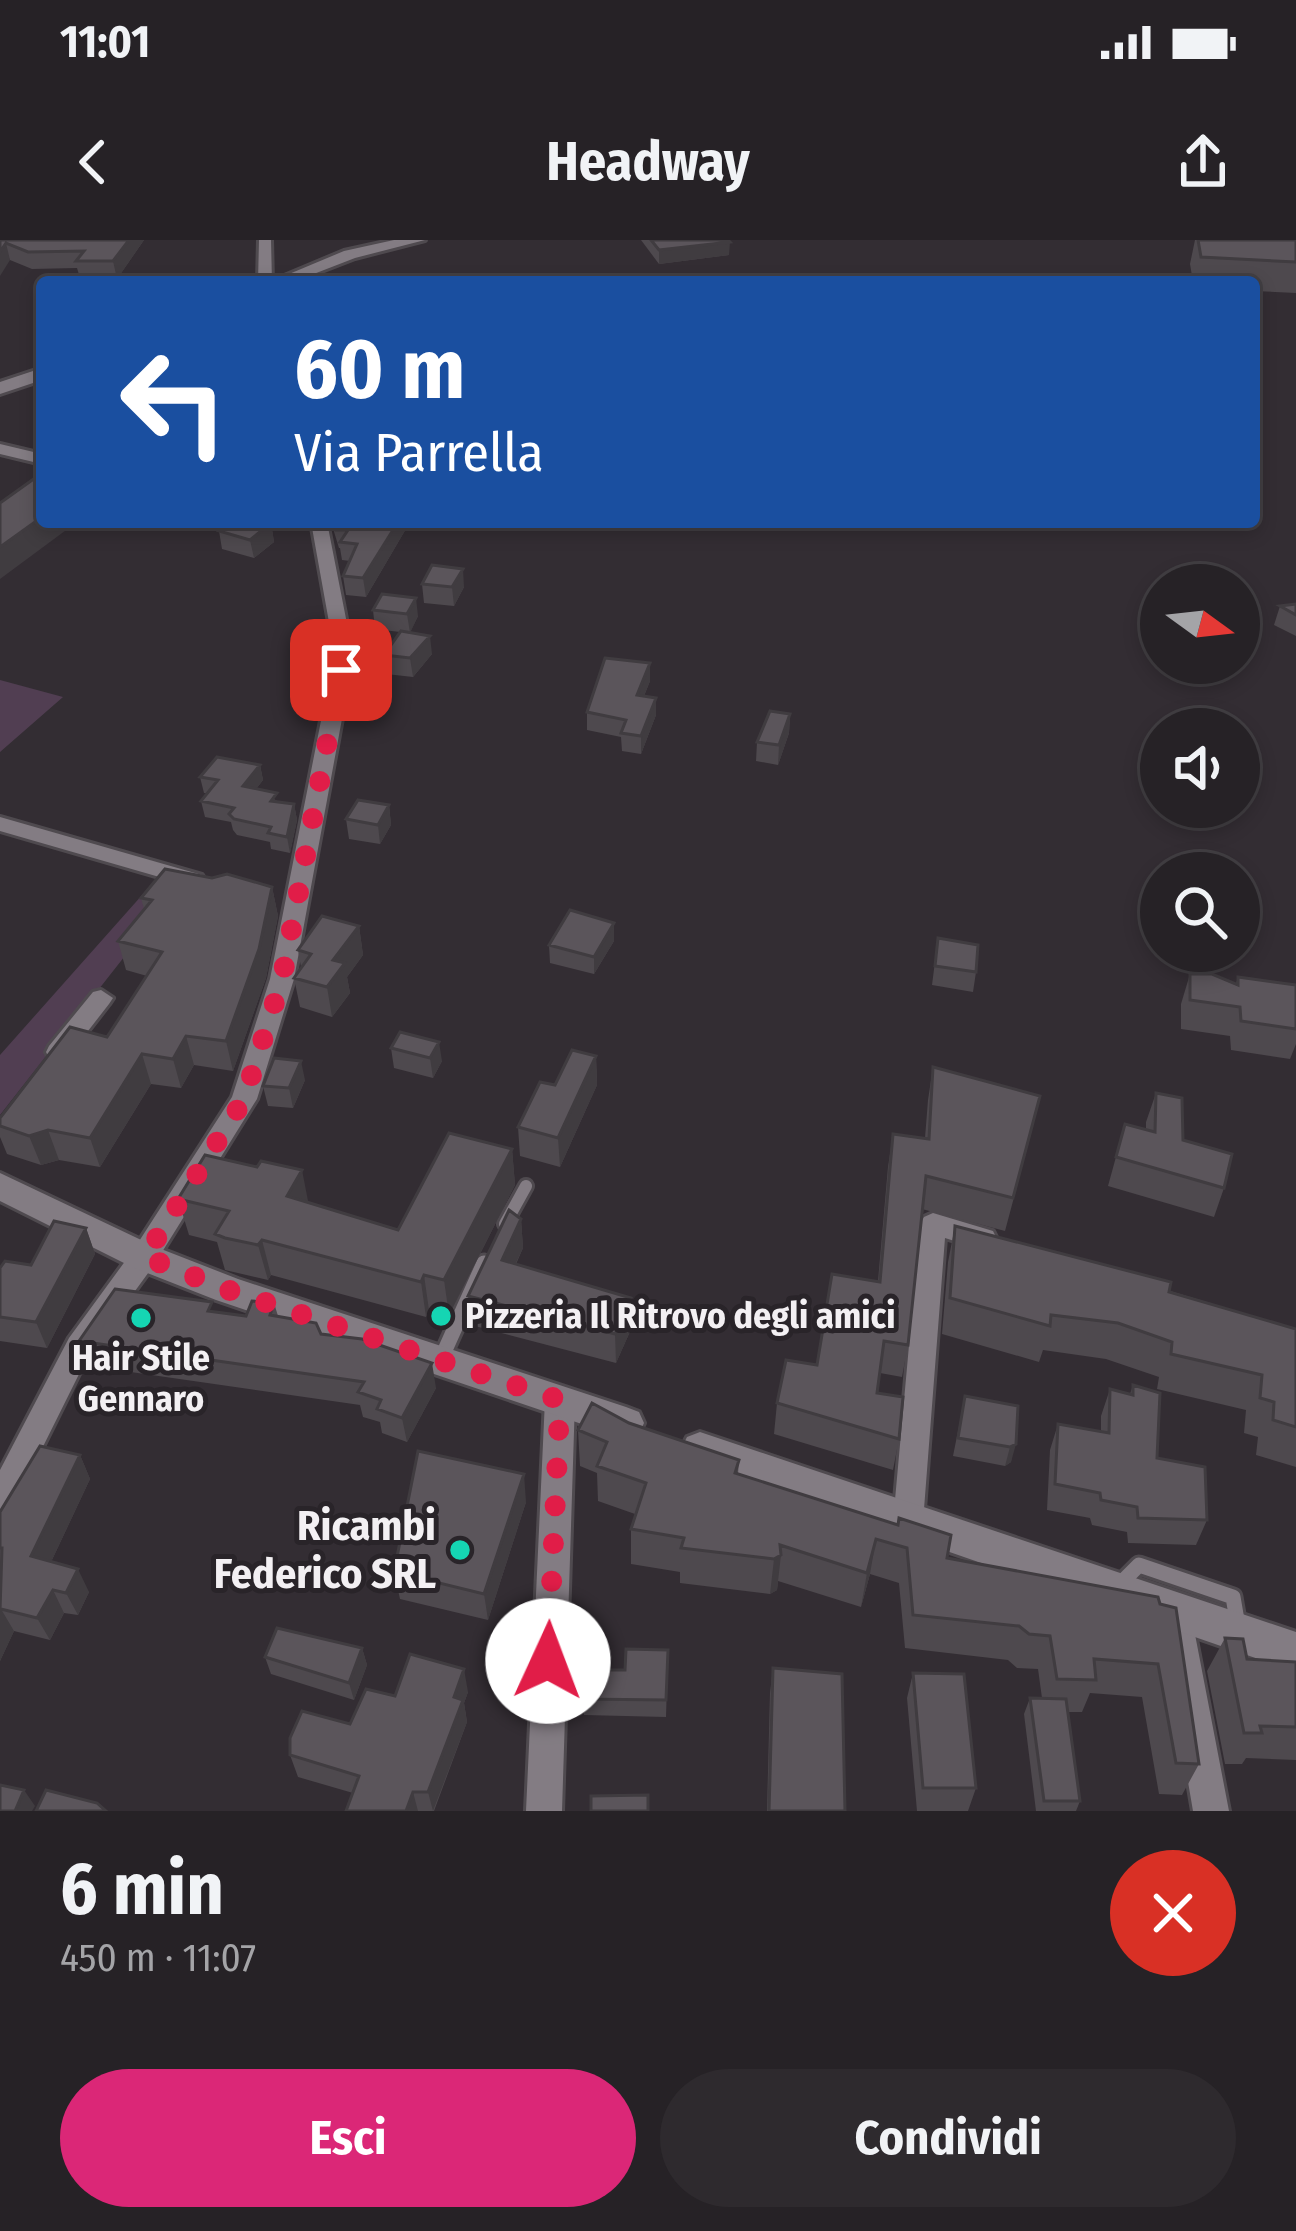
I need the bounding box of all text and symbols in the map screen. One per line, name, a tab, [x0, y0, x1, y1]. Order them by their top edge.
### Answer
text: 11:01	[60, 15, 150, 69]
icon: back	[60, 129, 126, 195]
icon: share	[1170, 129, 1236, 195]
text: Headway	[546, 130, 750, 194]
text: 60 m	[294, 319, 465, 420]
icon: left	[96, 324, 252, 480]
text: Via Parrella	[294, 421, 544, 485]
north arrow	[1140, 564, 1260, 684]
map controls	[1140, 564, 1260, 972]
pin	[290, 619, 392, 721]
icon: arrive	[308, 637, 374, 703]
button: sound	[1140, 708, 1260, 828]
button: search	[1140, 852, 1260, 972]
place label: Pizzeria Il Ritrovo degli amici	[465, 1294, 896, 1338]
marker: Pizzeria Il Ritrovo degli amici	[428, 1303, 454, 1329]
marker: Hair Stile Gennaro	[128, 1305, 154, 1331]
place label: Hair Stile Gennaro	[72, 1336, 210, 1421]
place label: Ricambi Federico SRL	[214, 1501, 436, 1599]
marker: Ricambi Federico SRL	[447, 1537, 473, 1563]
position arrow	[485, 1598, 611, 1724]
text: 6 min	[60, 1847, 224, 1933]
button: close	[1110, 1850, 1236, 1976]
text: 450 m · 11:07	[60, 1935, 256, 1981]
button: Esci	[60, 2069, 636, 2207]
button: Condividi	[660, 2069, 1236, 2207]

